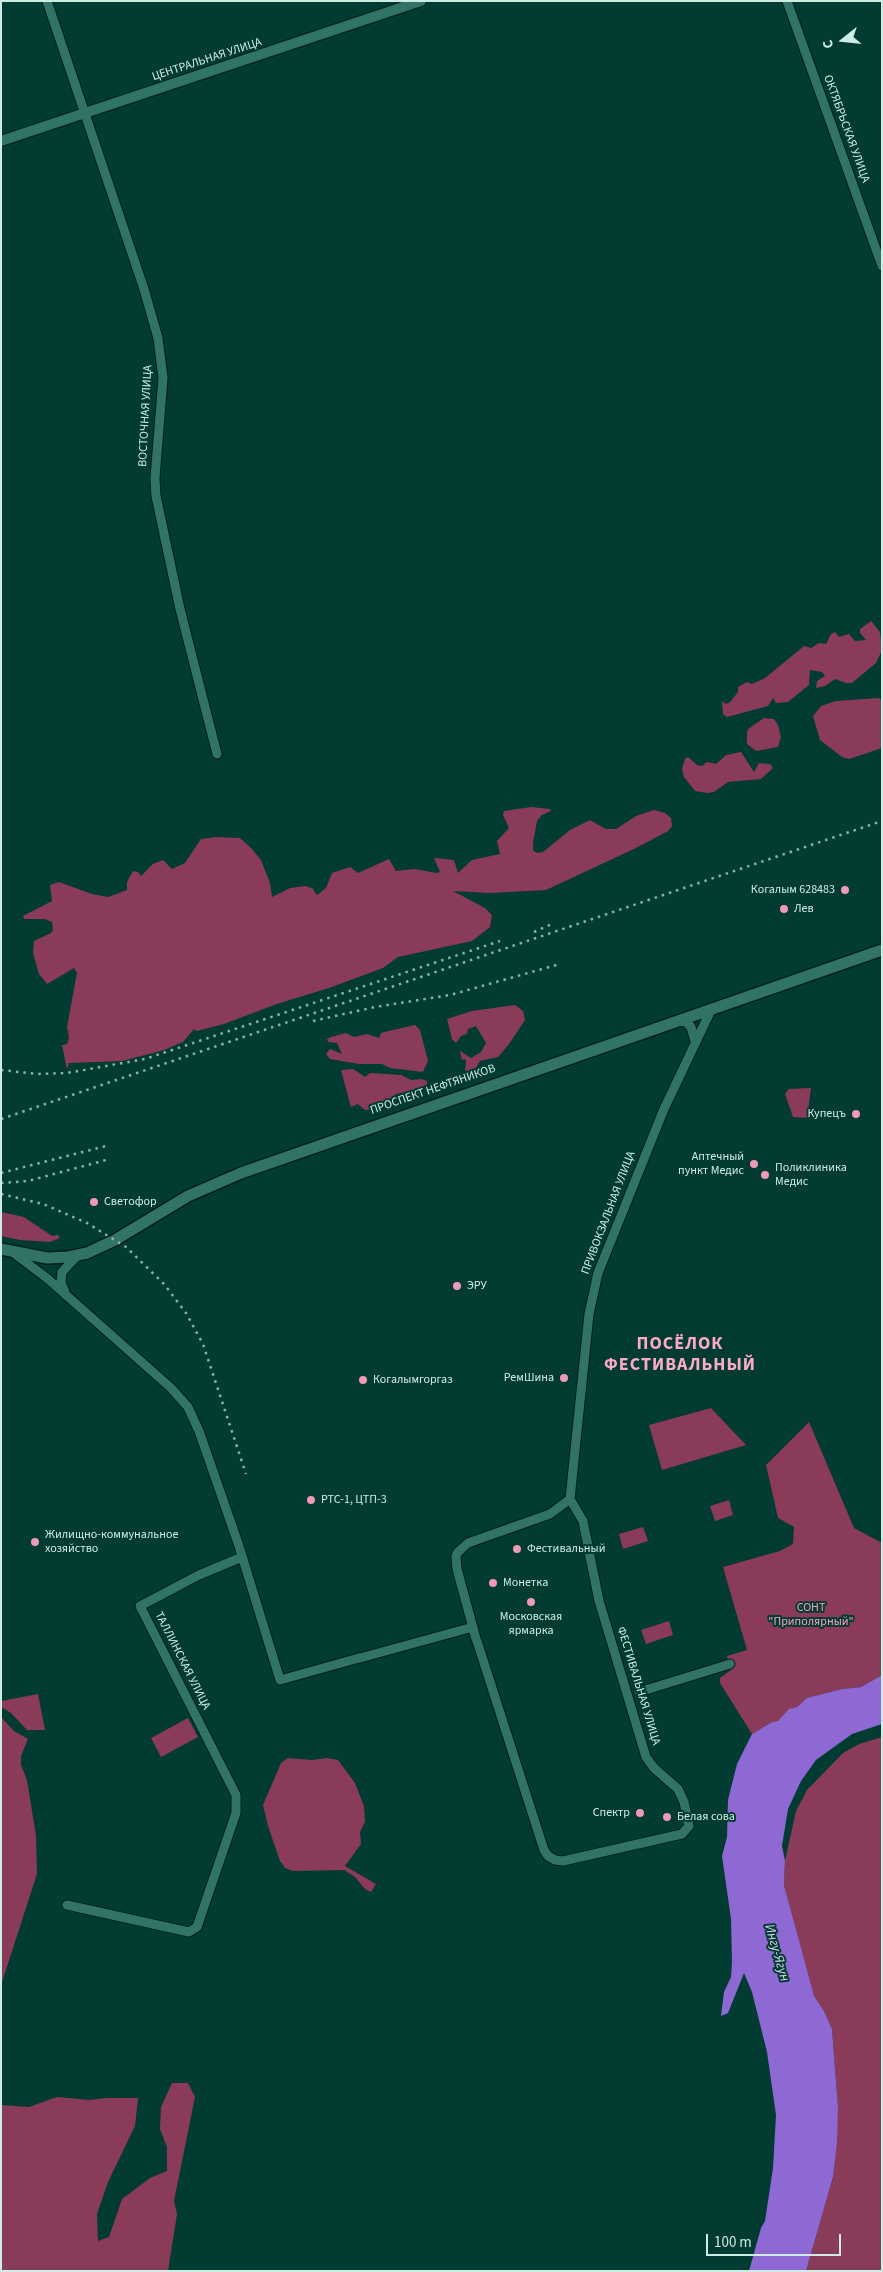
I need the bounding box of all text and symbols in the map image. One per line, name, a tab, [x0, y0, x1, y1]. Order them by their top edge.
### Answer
north arrow	[818, 15, 868, 65]
street label: ЦЕНТРАЛЬНАЯ УЛИЦА	[150, 35, 264, 85]
text: С	[818, 37, 839, 51]
street label: ОКТЯБРЬСКАЯ УЛИЦА	[820, 73, 872, 185]
street label: ВОСТОЧНАЯ УЛИЦА	[136, 365, 156, 467]
place label: Когалым 628483	[751, 883, 835, 897]
marker: Когалым 628483	[839, 884, 851, 896]
place label: Лев	[794, 902, 814, 916]
marker: Лев	[778, 903, 790, 915]
street label: ПРОСПЕКТ НЕФТЯНИКОВ	[368, 1062, 498, 1118]
place label: Купецъ	[807, 1107, 846, 1121]
marker: Купецъ	[850, 1108, 862, 1120]
street label: ПРИВОКЗАЛЬНАЯ УЛИЦА	[579, 1149, 639, 1277]
place label: Аптечный пункт Медис	[678, 1150, 744, 1178]
marker: Аптечный пункт Медис	[748, 1158, 760, 1170]
place label: Поликлиника Медис	[775, 1161, 847, 1189]
marker: Поликлиника Медис	[759, 1169, 771, 1181]
place label: Светофор	[104, 1195, 157, 1209]
marker: Светофор	[88, 1196, 100, 1208]
place label: ЭРУ	[467, 1279, 487, 1293]
marker: ЭРУ	[451, 1280, 463, 1292]
district label: ПОСЁЛОК ФЕСТИВАЛЬНЫЙ	[603, 1334, 757, 1376]
place label: РемШина	[504, 1371, 554, 1385]
marker: РемШина	[558, 1372, 570, 1384]
place label: Когалымгоргаз	[373, 1373, 453, 1387]
marker: Когалымгоргаз	[357, 1374, 369, 1386]
place label: РТС-1, ЦТП-3	[321, 1493, 387, 1507]
marker: РТС-1, ЦТП-3	[305, 1494, 317, 1506]
place label: Жилищно-коммунальное хозяйство	[45, 1528, 178, 1556]
marker: Жилищно-коммунальное хозяйство	[29, 1536, 41, 1548]
place label: Фестивальный	[527, 1542, 605, 1556]
marker: Фестивальный	[511, 1543, 523, 1555]
place label: Монетка	[503, 1576, 548, 1590]
marker: Монетка	[487, 1577, 499, 1589]
marker: Московская ярмарка	[525, 1596, 537, 1608]
park label: СОНТ "Приполярный"	[768, 1601, 854, 1629]
street label: ТАЛЛИНСКАЯ УЛИЦА	[151, 1610, 213, 1712]
place label: Московская ярмарка	[500, 1610, 562, 1638]
street label: ФЕСТИВАЛЬНАЯ УЛИЦА	[613, 1625, 663, 1747]
place label: Спектр	[593, 1806, 630, 1820]
marker: Спектр	[634, 1807, 646, 1819]
place label: Белая сова	[677, 1810, 735, 1824]
marker: Белая сова	[661, 1811, 673, 1823]
water label: Ингу-Ягун	[760, 1922, 792, 1984]
scale bar	[708, 2224, 843, 2256]
text: 100 m	[714, 2232, 752, 2253]

